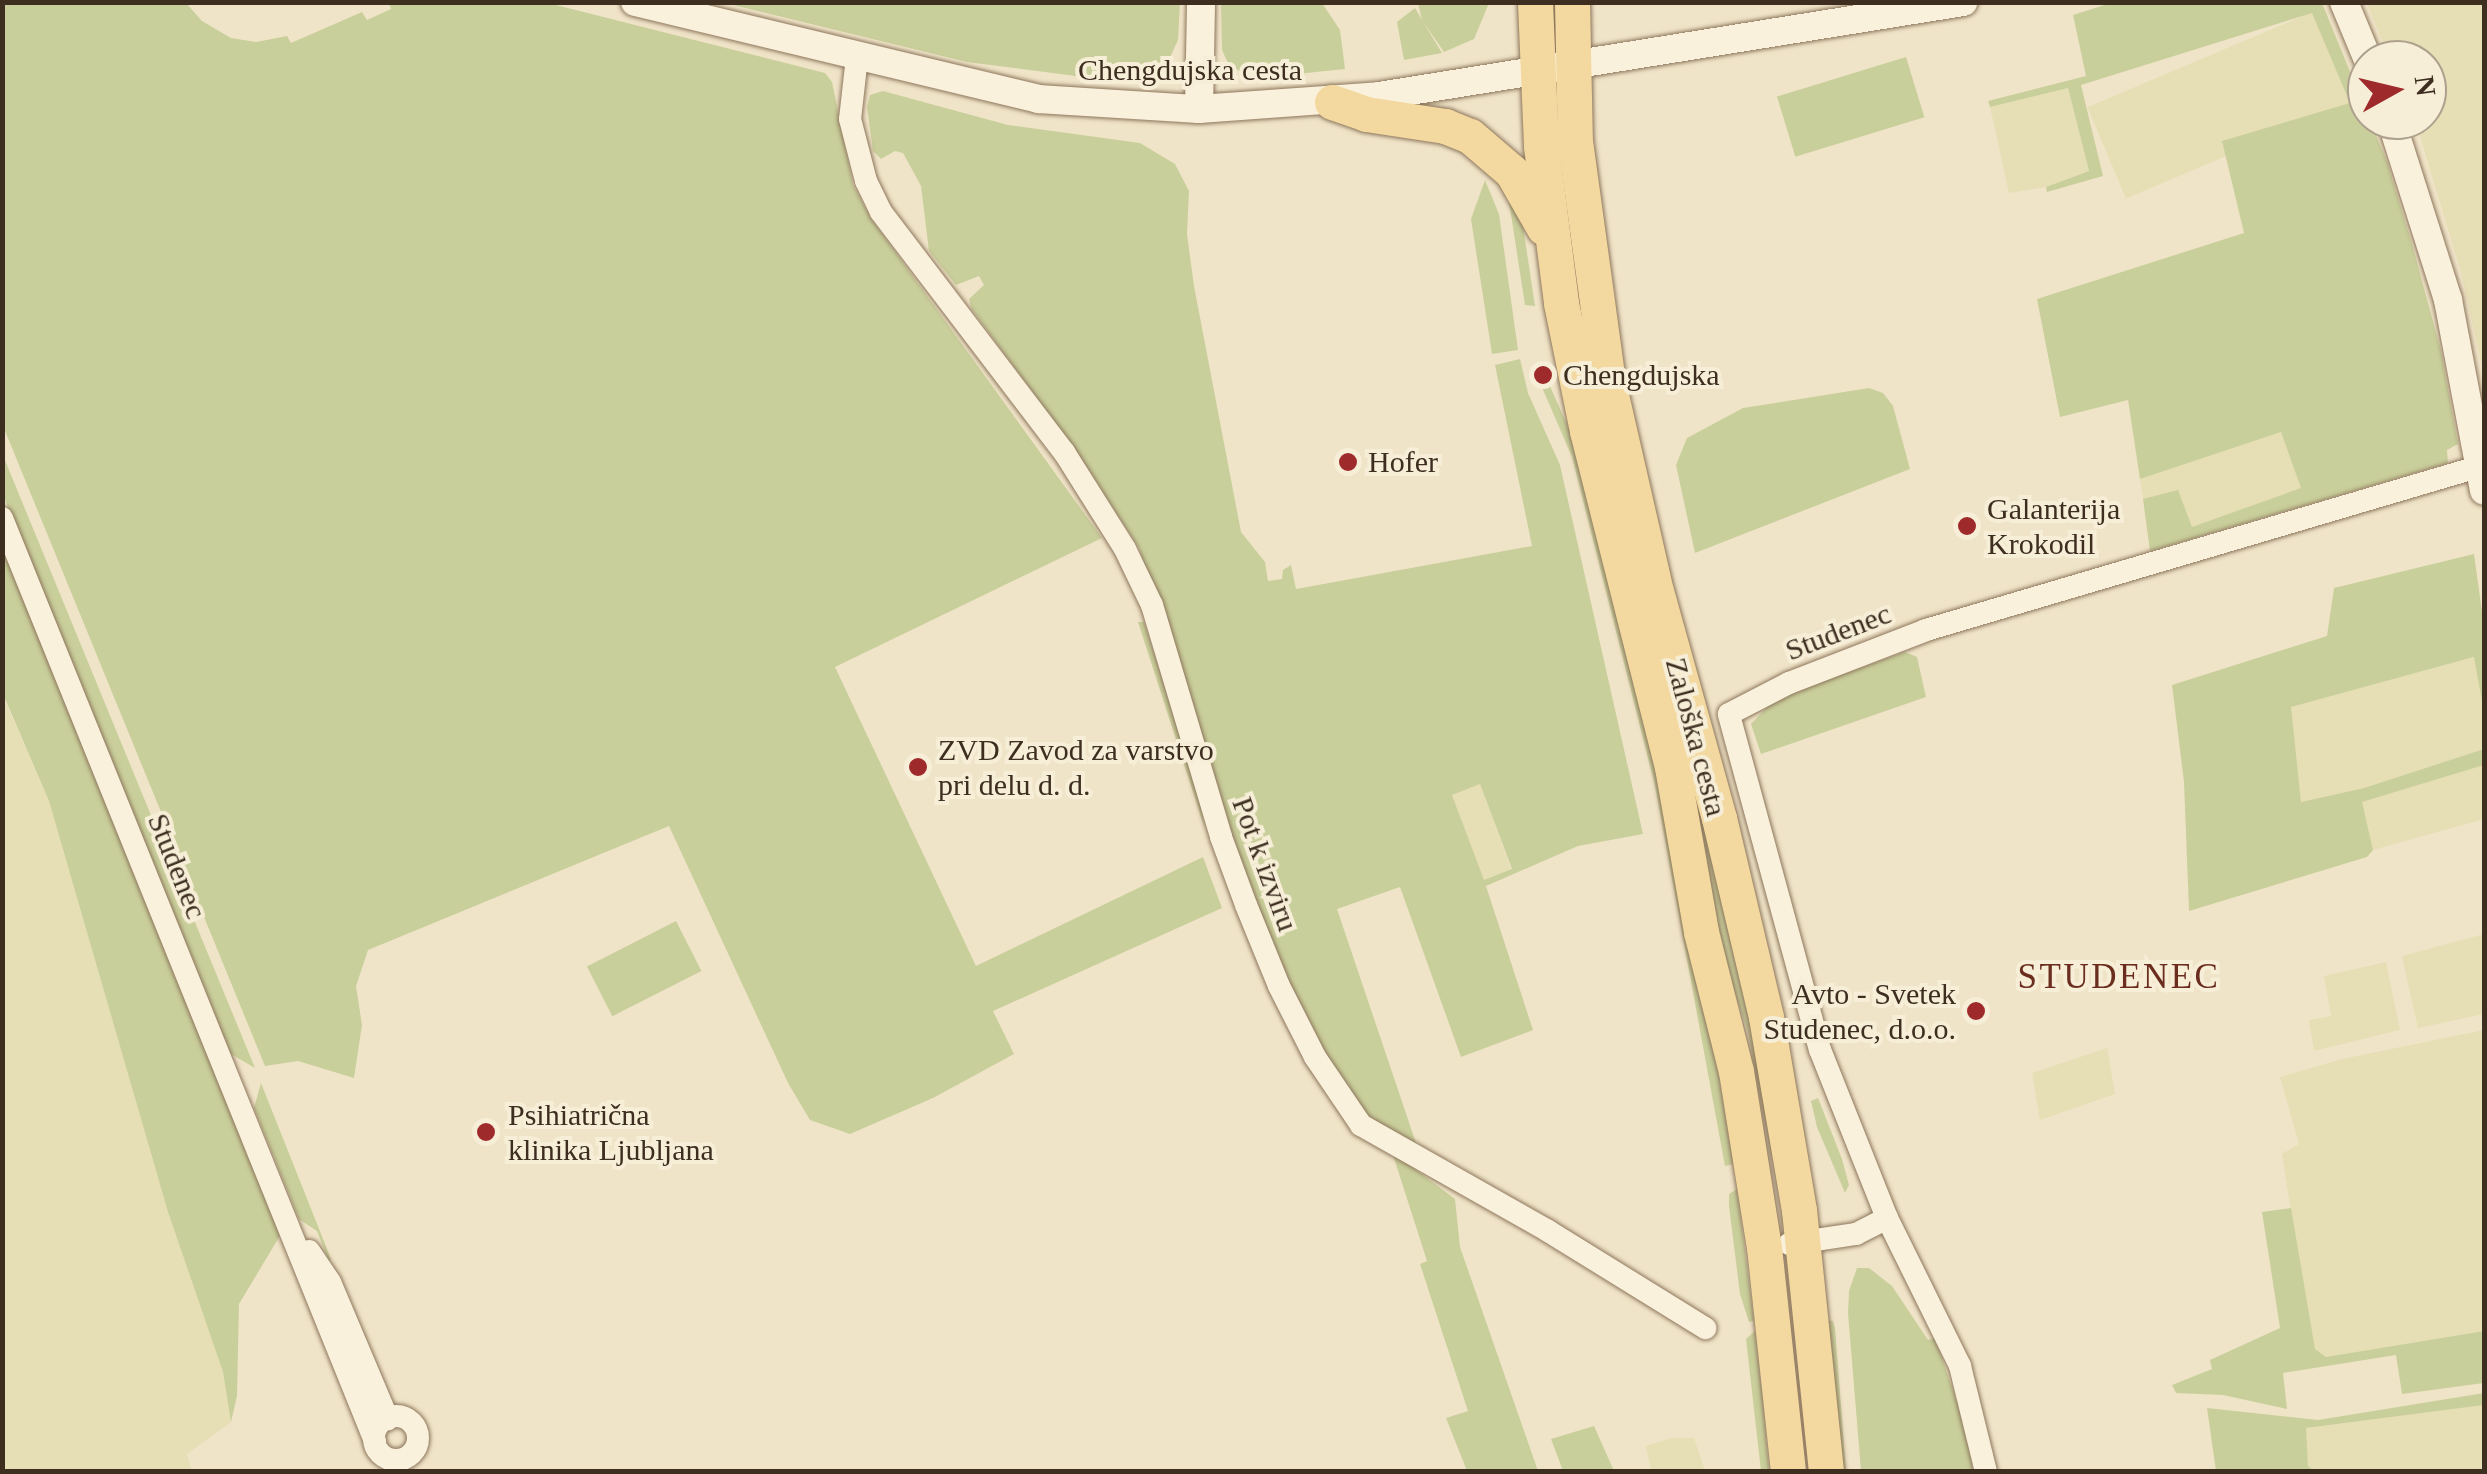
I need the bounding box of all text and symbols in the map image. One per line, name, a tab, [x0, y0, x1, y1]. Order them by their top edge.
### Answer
north arrow	[2347, 40, 2447, 140]
street label: Chengdujska cesta	[1078, 52, 1302, 88]
text: N	[2408, 74, 2442, 98]
place label: Chengdujska	[1563, 357, 1720, 393]
marker: Chengdujska	[1532, 364, 1554, 386]
place label: Hofer	[1368, 444, 1438, 480]
marker: Hofer	[1337, 451, 1359, 473]
place label: Galanterija Krokodil	[1987, 491, 2120, 562]
marker: Galanterija Krokodil	[1956, 515, 1978, 537]
street label: Studenec	[1780, 595, 1896, 669]
street label: Zaloška cesta	[1658, 654, 1734, 820]
place label: ZVD Zavod za varstvo pri delu d. d.	[938, 732, 1214, 802]
marker: ZVD Zavod za varstvo pri delu d. d.	[907, 756, 929, 778]
street label: Pot k izviru	[1224, 792, 1306, 936]
street label: Studenec	[140, 808, 214, 924]
district label: STUDENEC	[2018, 956, 2220, 998]
place label: Avto - Svetek Studenec, d.o.o.	[1764, 976, 1956, 1046]
marker: Avto - Svetek Studenec, d.o.o.	[1965, 1000, 1987, 1022]
place label: Psihiatrična klinika Ljubljana	[508, 1097, 714, 1168]
marker: Psihiatrična klinika Ljubljana	[473, 1119, 499, 1145]

